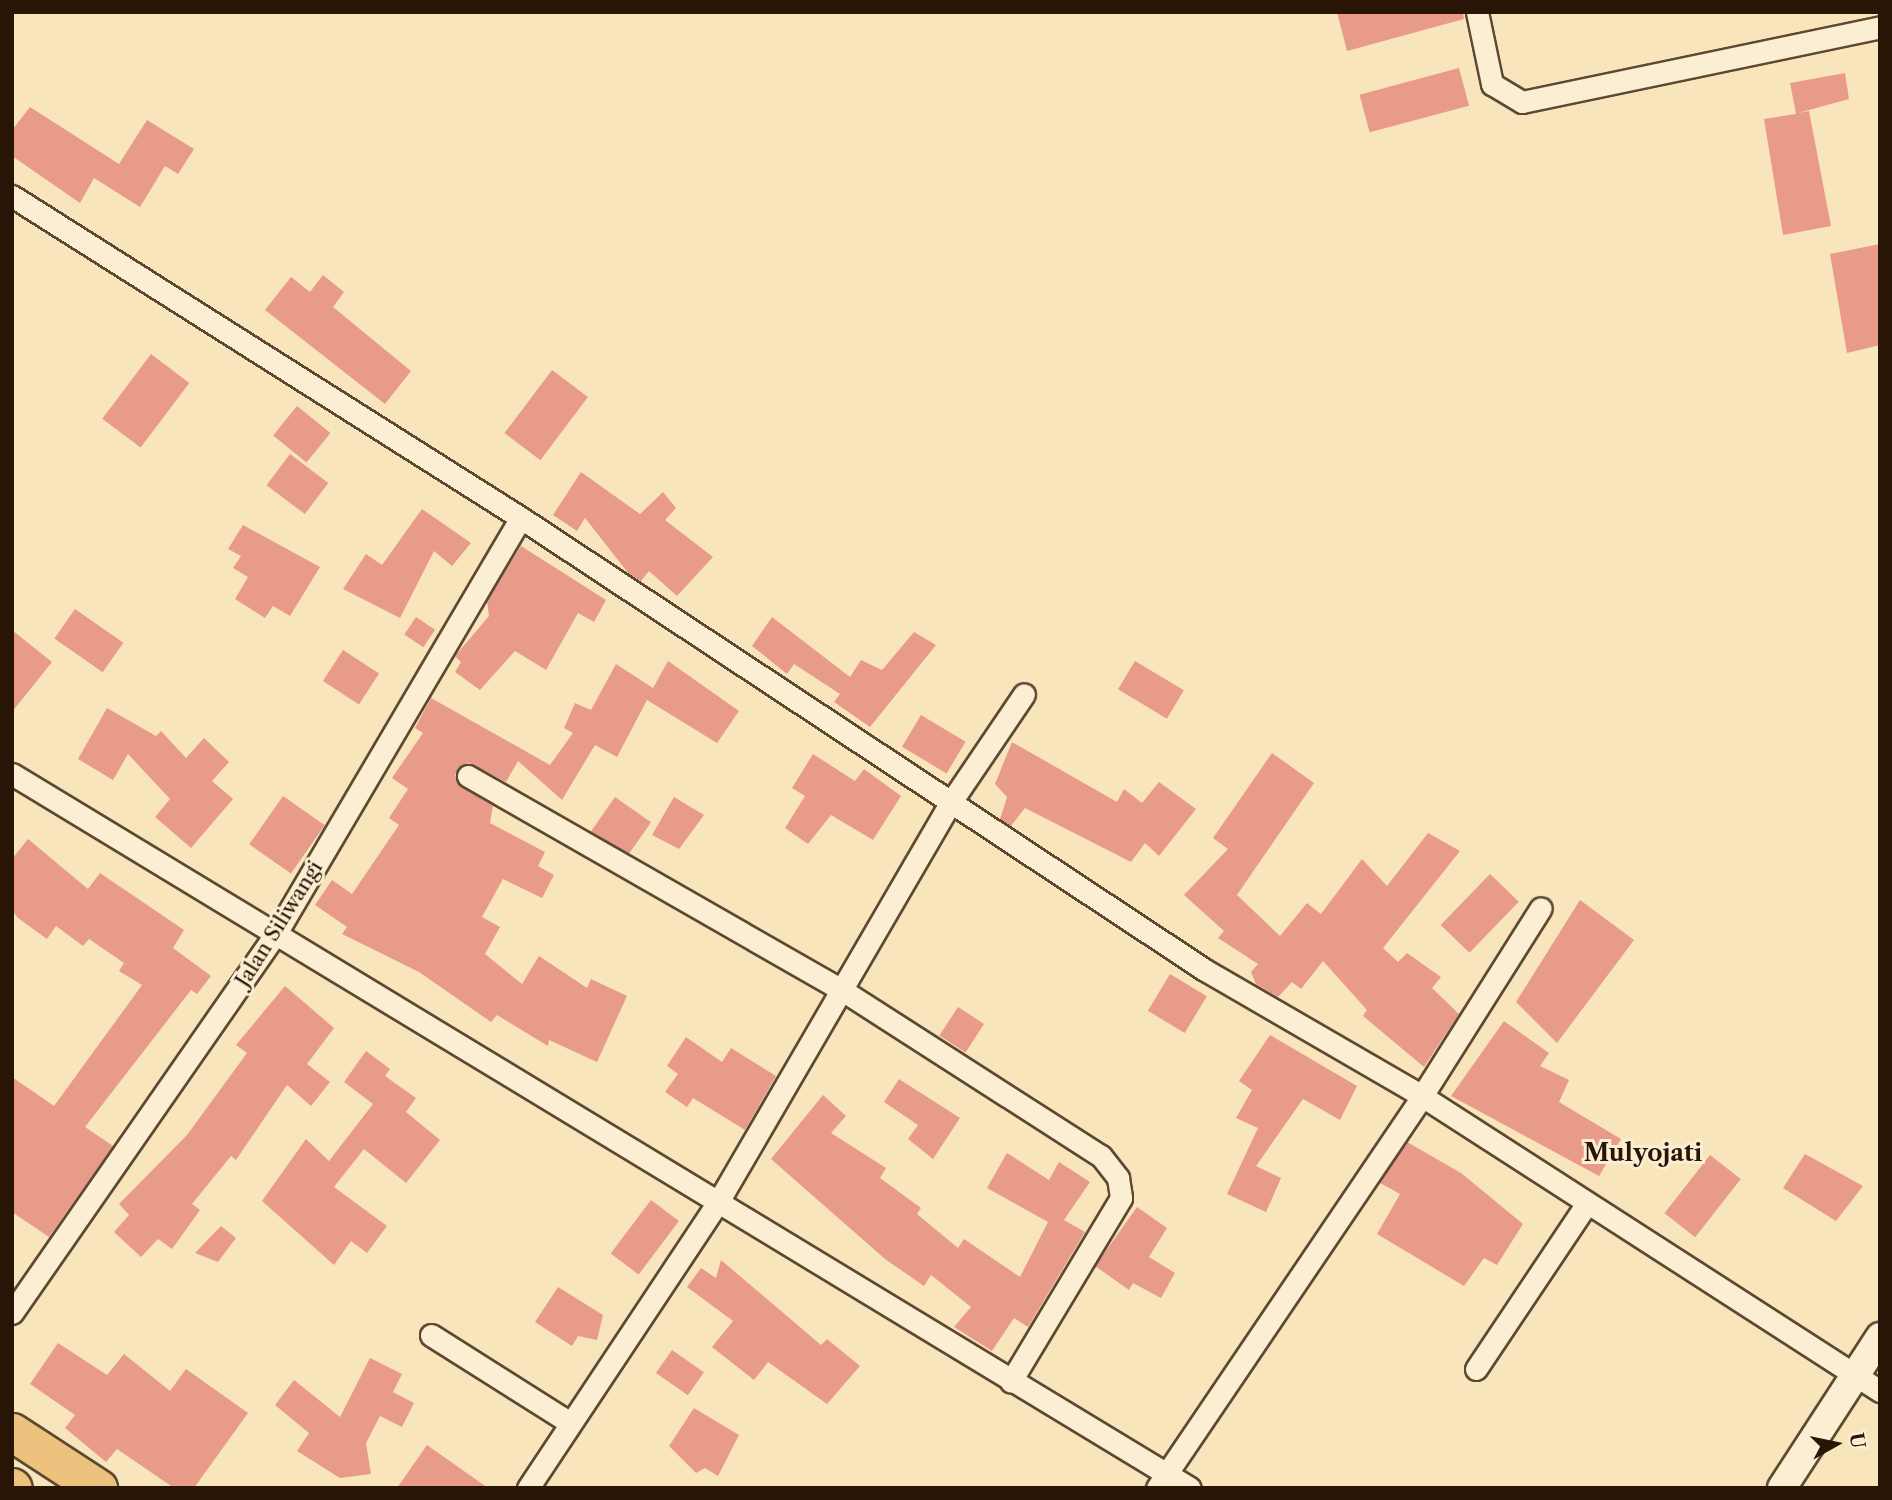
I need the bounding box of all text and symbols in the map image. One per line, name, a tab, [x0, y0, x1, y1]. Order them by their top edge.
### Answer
street label: Jalan Siliwangi	[230, 856, 328, 992]
district label: Mulyojati	[1584, 1139, 1702, 1167]
north arrow	[1801, 1409, 1871, 1479]
text: U	[1845, 1431, 1870, 1450]

